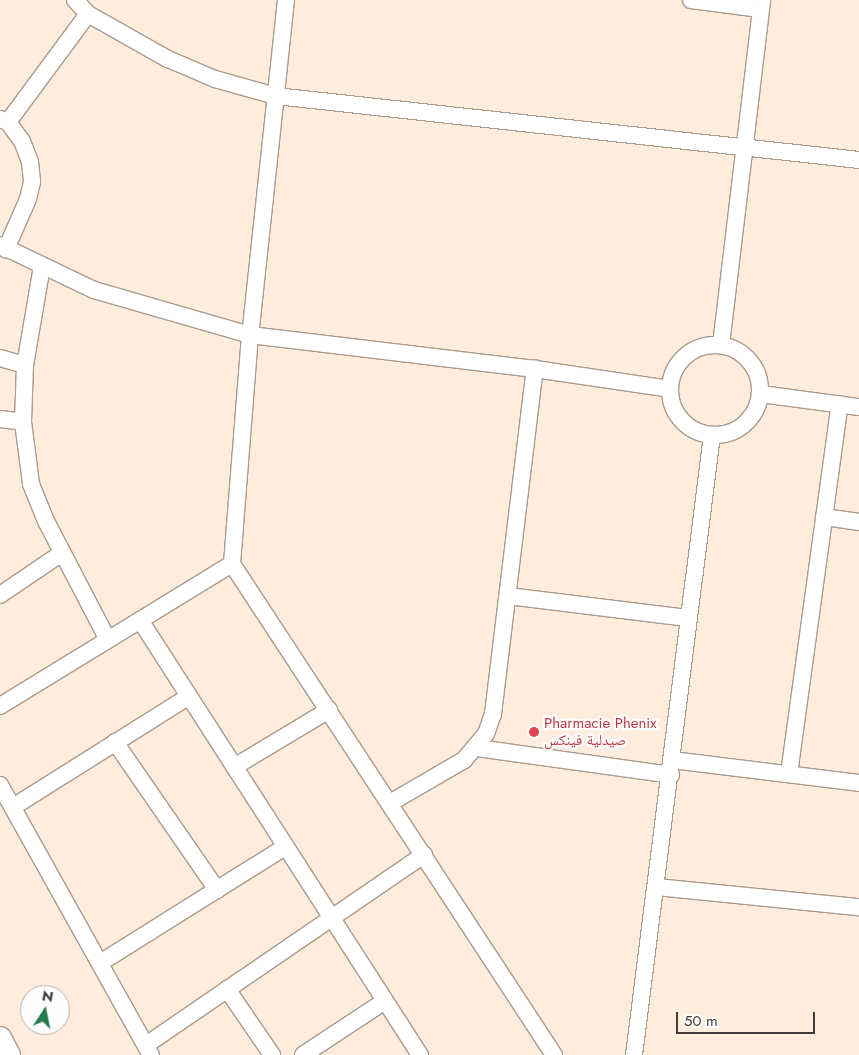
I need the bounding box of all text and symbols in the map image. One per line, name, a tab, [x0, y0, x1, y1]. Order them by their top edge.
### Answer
place label: Pharmacie Phenix صيدلية فينكس	[544, 714, 657, 749]
marker: Pharmacie Phenix صيدلية فينكس	[528, 726, 540, 738]
north arrow	[20, 985, 70, 1035]
text: N	[40, 985, 55, 1007]
scale bar	[679, 1002, 818, 1034]
text: 50 m	[684, 1010, 718, 1032]

